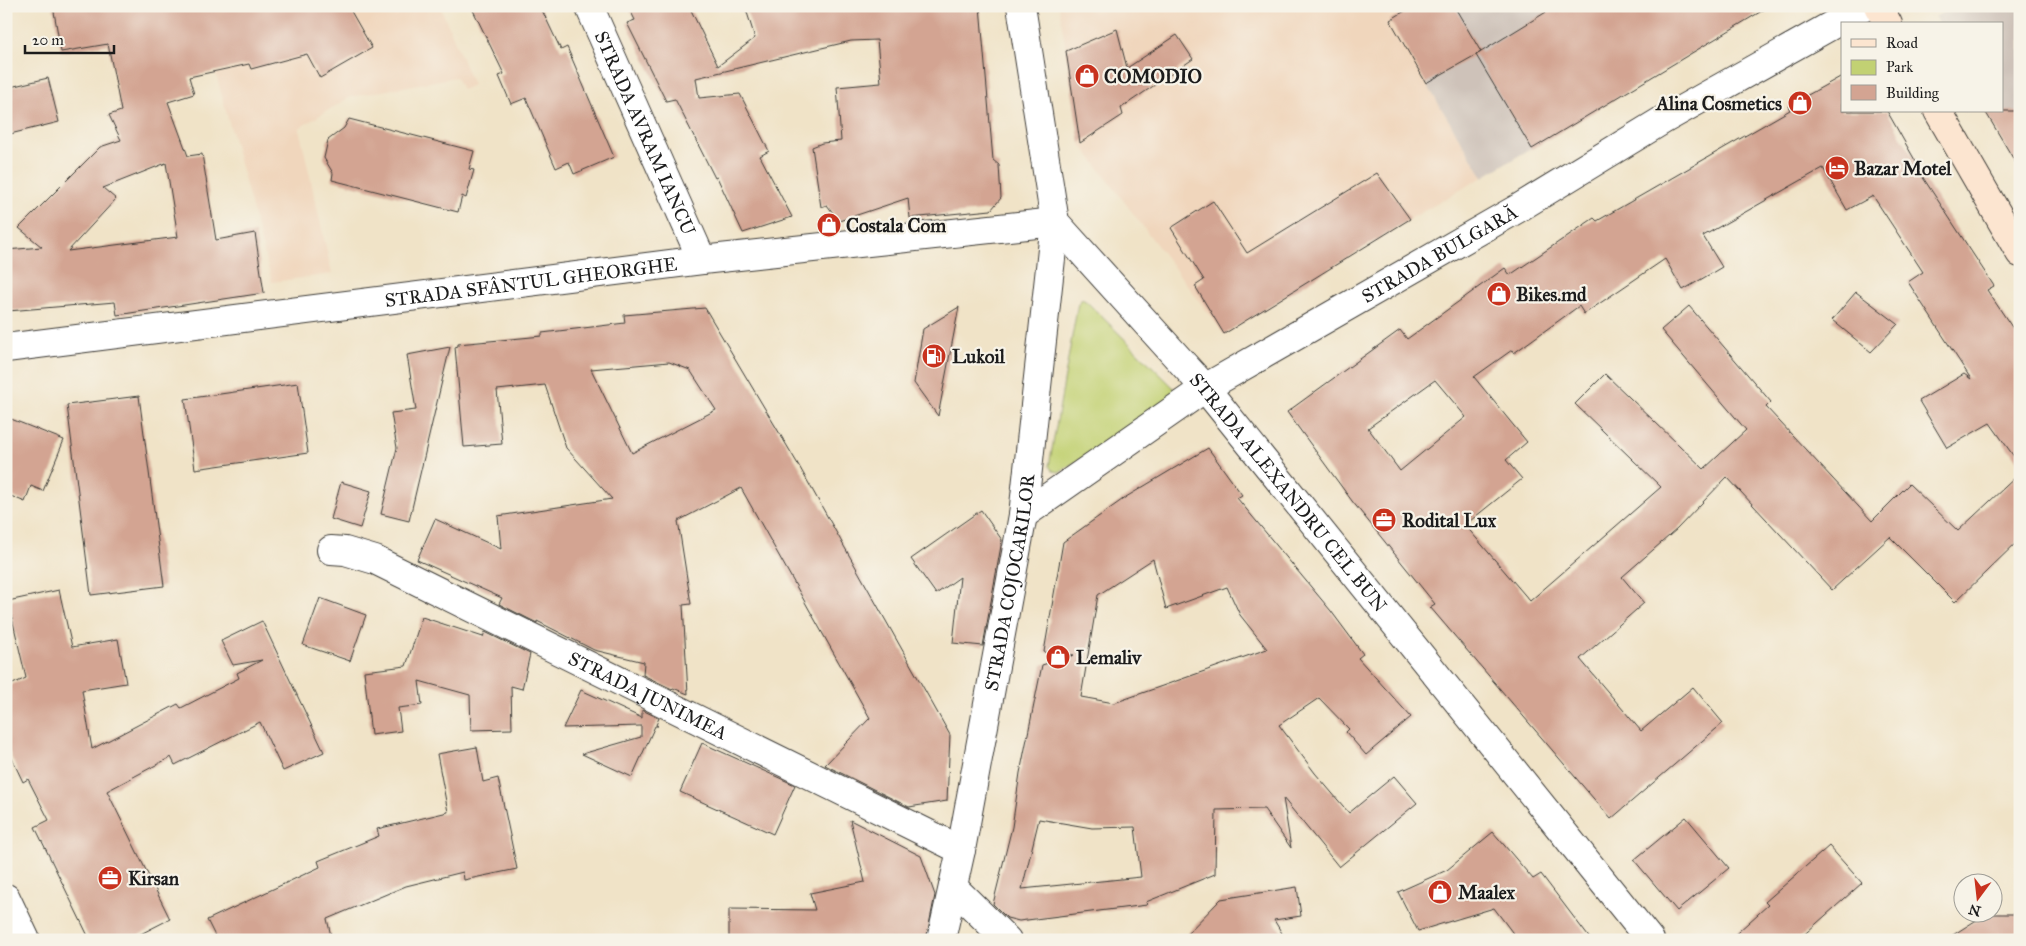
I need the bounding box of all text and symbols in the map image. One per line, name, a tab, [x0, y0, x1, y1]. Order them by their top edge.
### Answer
scale bar	[25, 22, 114, 54]
legend	[1841, 22, 2004, 112]
street label: STRADA AVRAM IANCU	[590, 28, 700, 239]
text: 20 m	[32, 31, 64, 49]
text: Road	[1886, 34, 1918, 52]
text: Park	[1886, 58, 1913, 76]
shop icon: COMODIO	[1074, 63, 1100, 89]
place label: COMODIO	[1104, 65, 1202, 88]
text: Building	[1886, 84, 1940, 102]
shop icon: Alina Cosmetics	[1787, 90, 1813, 116]
place label: Alina Cosmetics	[1654, 92, 1782, 115]
hotel icon: Bazar Motel	[1824, 155, 1850, 181]
place label: Bazar Motel	[1854, 157, 1952, 180]
street label: STRADA BULGARĂ	[1357, 200, 1522, 308]
shop icon: Costala Com	[816, 212, 842, 238]
place label: Costala Com	[846, 214, 946, 237]
street label: STRADA SFÂNTUL GHEORGHE	[383, 252, 679, 312]
shop icon: Bikes.md	[1486, 281, 1512, 307]
place label: Bikes.md	[1516, 283, 1587, 306]
fuel station icon: Lukoil	[921, 343, 947, 369]
place label: Lukoil	[952, 345, 1006, 368]
street label: STRADA ALEXANDRU CEL BUN	[1185, 368, 1392, 617]
street label: STRADA COJOCARILOR	[980, 472, 1039, 693]
office icon: Rodital Lux	[1371, 507, 1397, 533]
place label: Rodital Lux	[1402, 509, 1497, 532]
shop icon: Lemaliv	[1045, 644, 1071, 670]
place label: Lemaliv	[1076, 646, 1142, 669]
street label: STRADA JUNIMEA	[564, 647, 731, 745]
office icon: Kirsan	[97, 865, 123, 891]
place label: Kirsan	[128, 867, 180, 890]
north arrow	[1954, 874, 2004, 924]
shop icon: Maalex	[1427, 879, 1453, 905]
place label: Maalex	[1458, 881, 1516, 904]
text: N	[1967, 900, 1983, 920]

